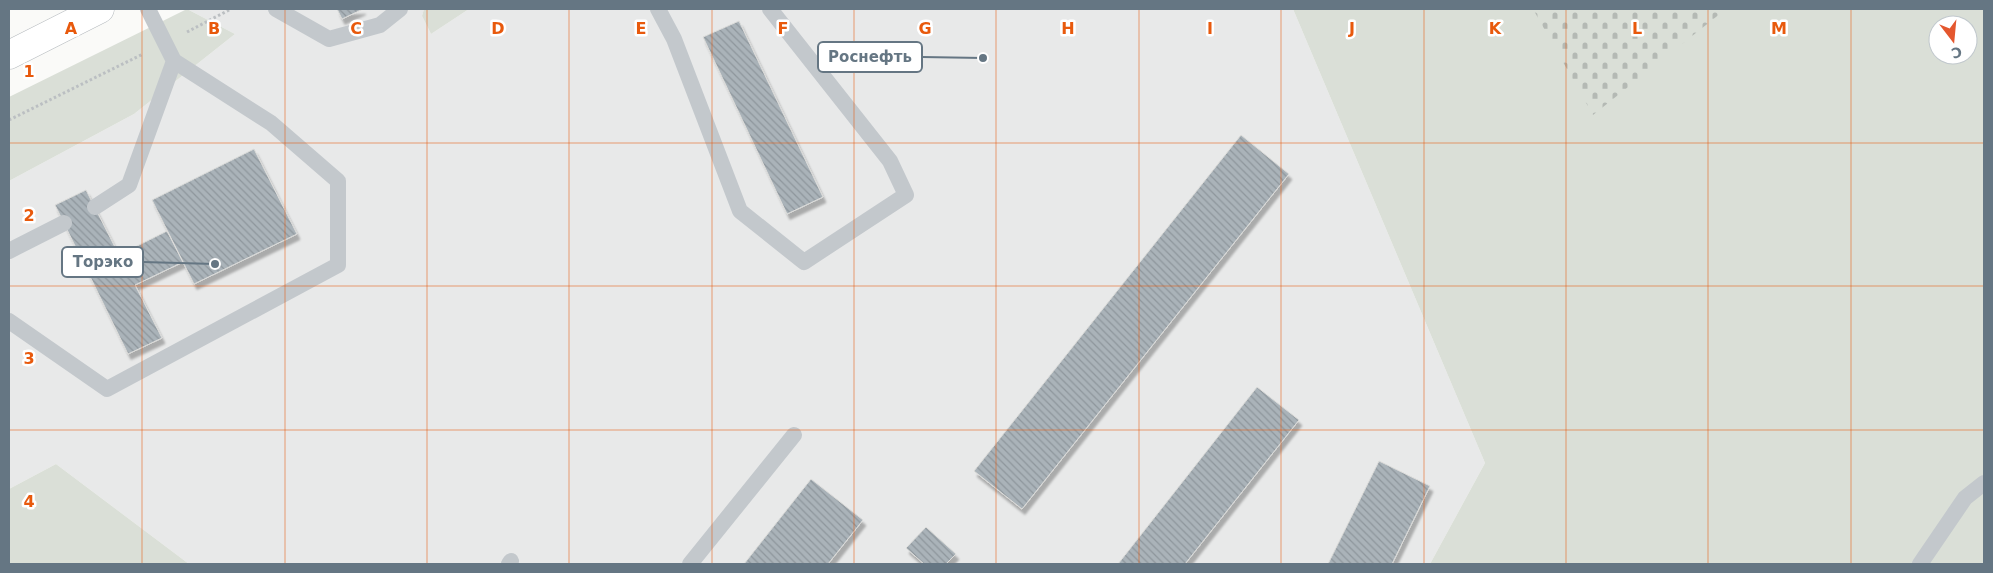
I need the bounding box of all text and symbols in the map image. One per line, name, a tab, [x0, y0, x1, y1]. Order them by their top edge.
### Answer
north arrow	[1928, 15, 1978, 65]
text: A	[65, 19, 78, 38]
text: B	[208, 19, 220, 38]
text: C	[350, 19, 362, 38]
text: D	[491, 19, 505, 38]
text: E	[636, 19, 646, 38]
text: F	[778, 19, 788, 38]
text: G	[918, 19, 932, 38]
text: H	[1061, 19, 1075, 38]
text: I	[1207, 19, 1213, 38]
text: J	[1348, 19, 1355, 38]
text: K	[1489, 19, 1502, 38]
text: L	[1632, 19, 1642, 38]
text: M	[1771, 19, 1787, 38]
callout: Роснефть	[818, 42, 922, 72]
text: С	[1949, 43, 1964, 62]
text: Роснефть	[828, 48, 912, 66]
text: 1	[23, 62, 35, 81]
text: 2	[23, 206, 35, 225]
callout: Торэко	[62, 247, 143, 277]
text: Торэко	[73, 253, 133, 271]
text: 3	[23, 349, 35, 368]
text: 4	[23, 492, 35, 511]

